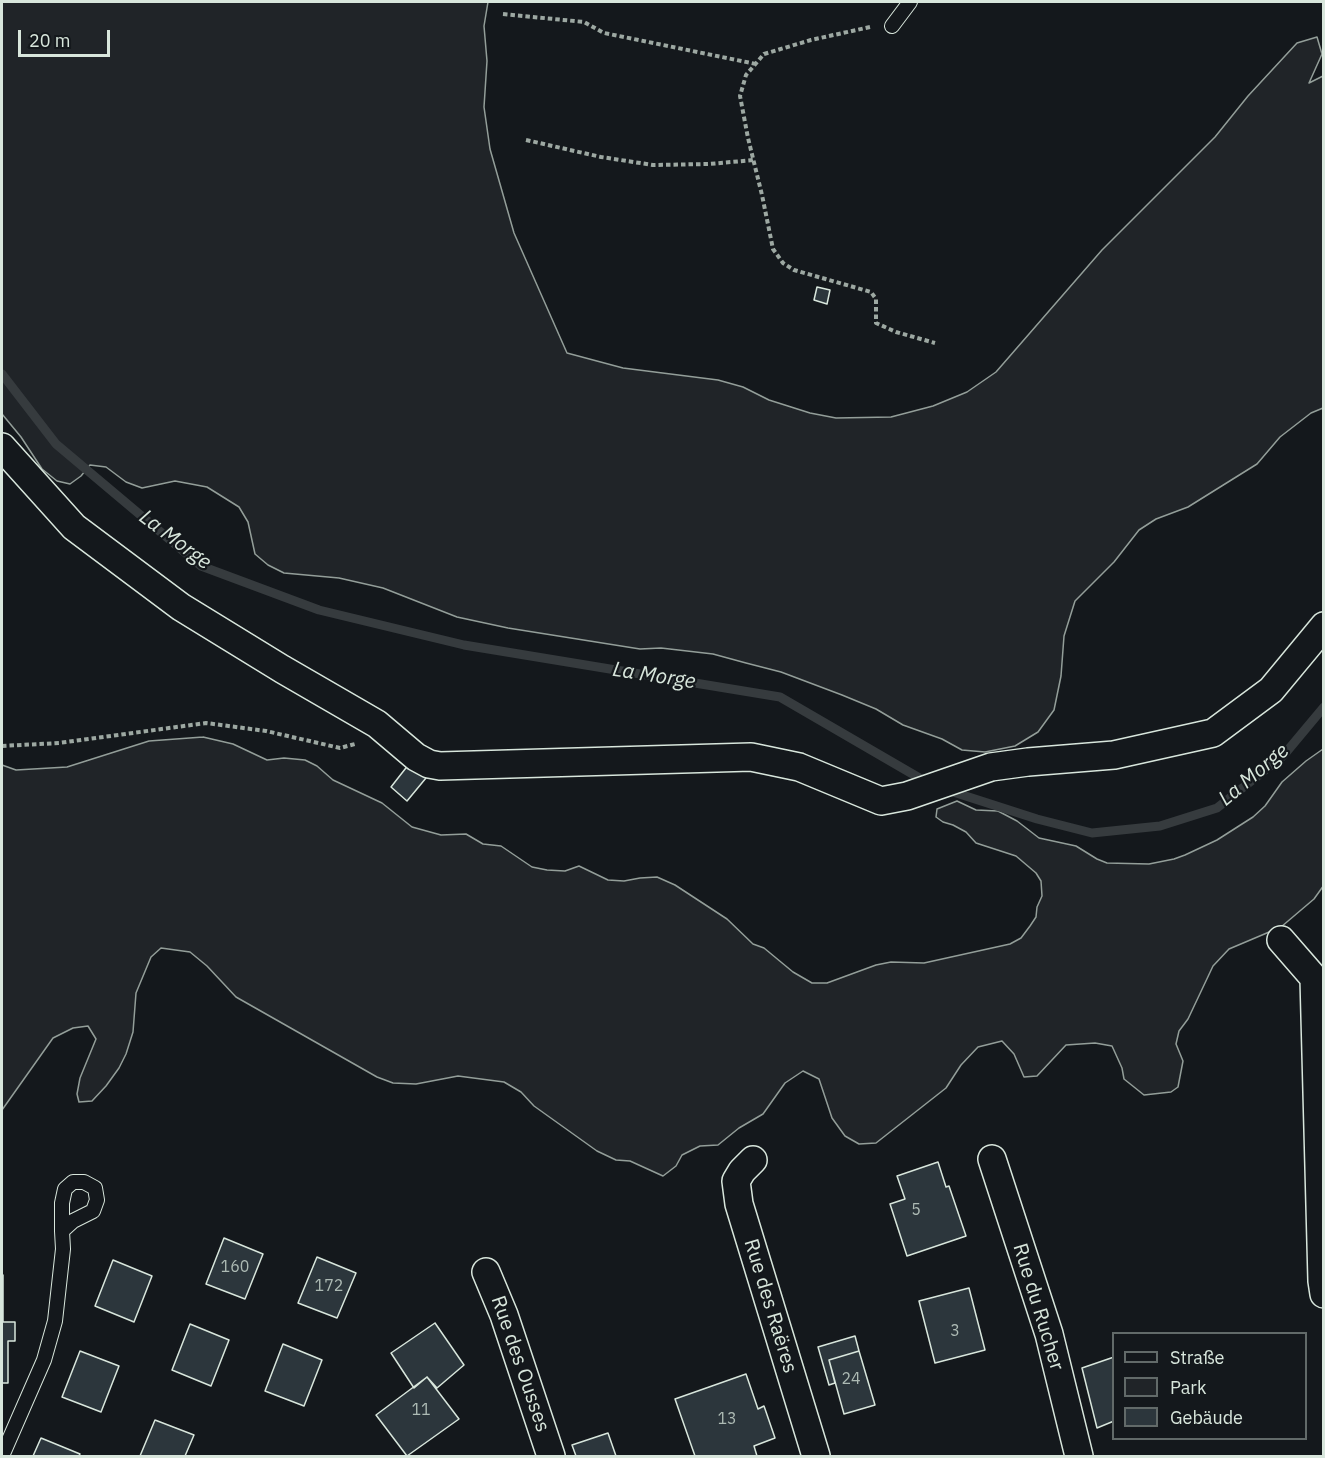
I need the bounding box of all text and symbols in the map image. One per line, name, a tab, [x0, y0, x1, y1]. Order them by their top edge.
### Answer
scale bar	[21, 18, 112, 56]
text: 20 m	[29, 29, 71, 52]
water label: La Morge	[134, 505, 216, 575]
water label: La Morge	[611, 657, 697, 695]
water label: La Morge	[1214, 738, 1294, 812]
house number: 5	[911, 1200, 921, 1220]
street label: Rue des Raëres	[738, 1236, 802, 1376]
street label: Rue du Rucher	[1007, 1241, 1069, 1373]
house number: 160	[221, 1257, 249, 1277]
house number: 172	[315, 1276, 343, 1296]
street label: Rue des Ousses	[485, 1293, 555, 1435]
house number: 3	[950, 1321, 960, 1341]
legend	[1112, 1332, 1307, 1440]
text: Straße	[1170, 1346, 1224, 1369]
house number: 24	[841, 1369, 861, 1389]
text: Park	[1170, 1376, 1206, 1399]
house number: 11	[411, 1400, 431, 1420]
text: Gebäude	[1170, 1406, 1243, 1429]
house number: 13	[717, 1409, 737, 1429]

